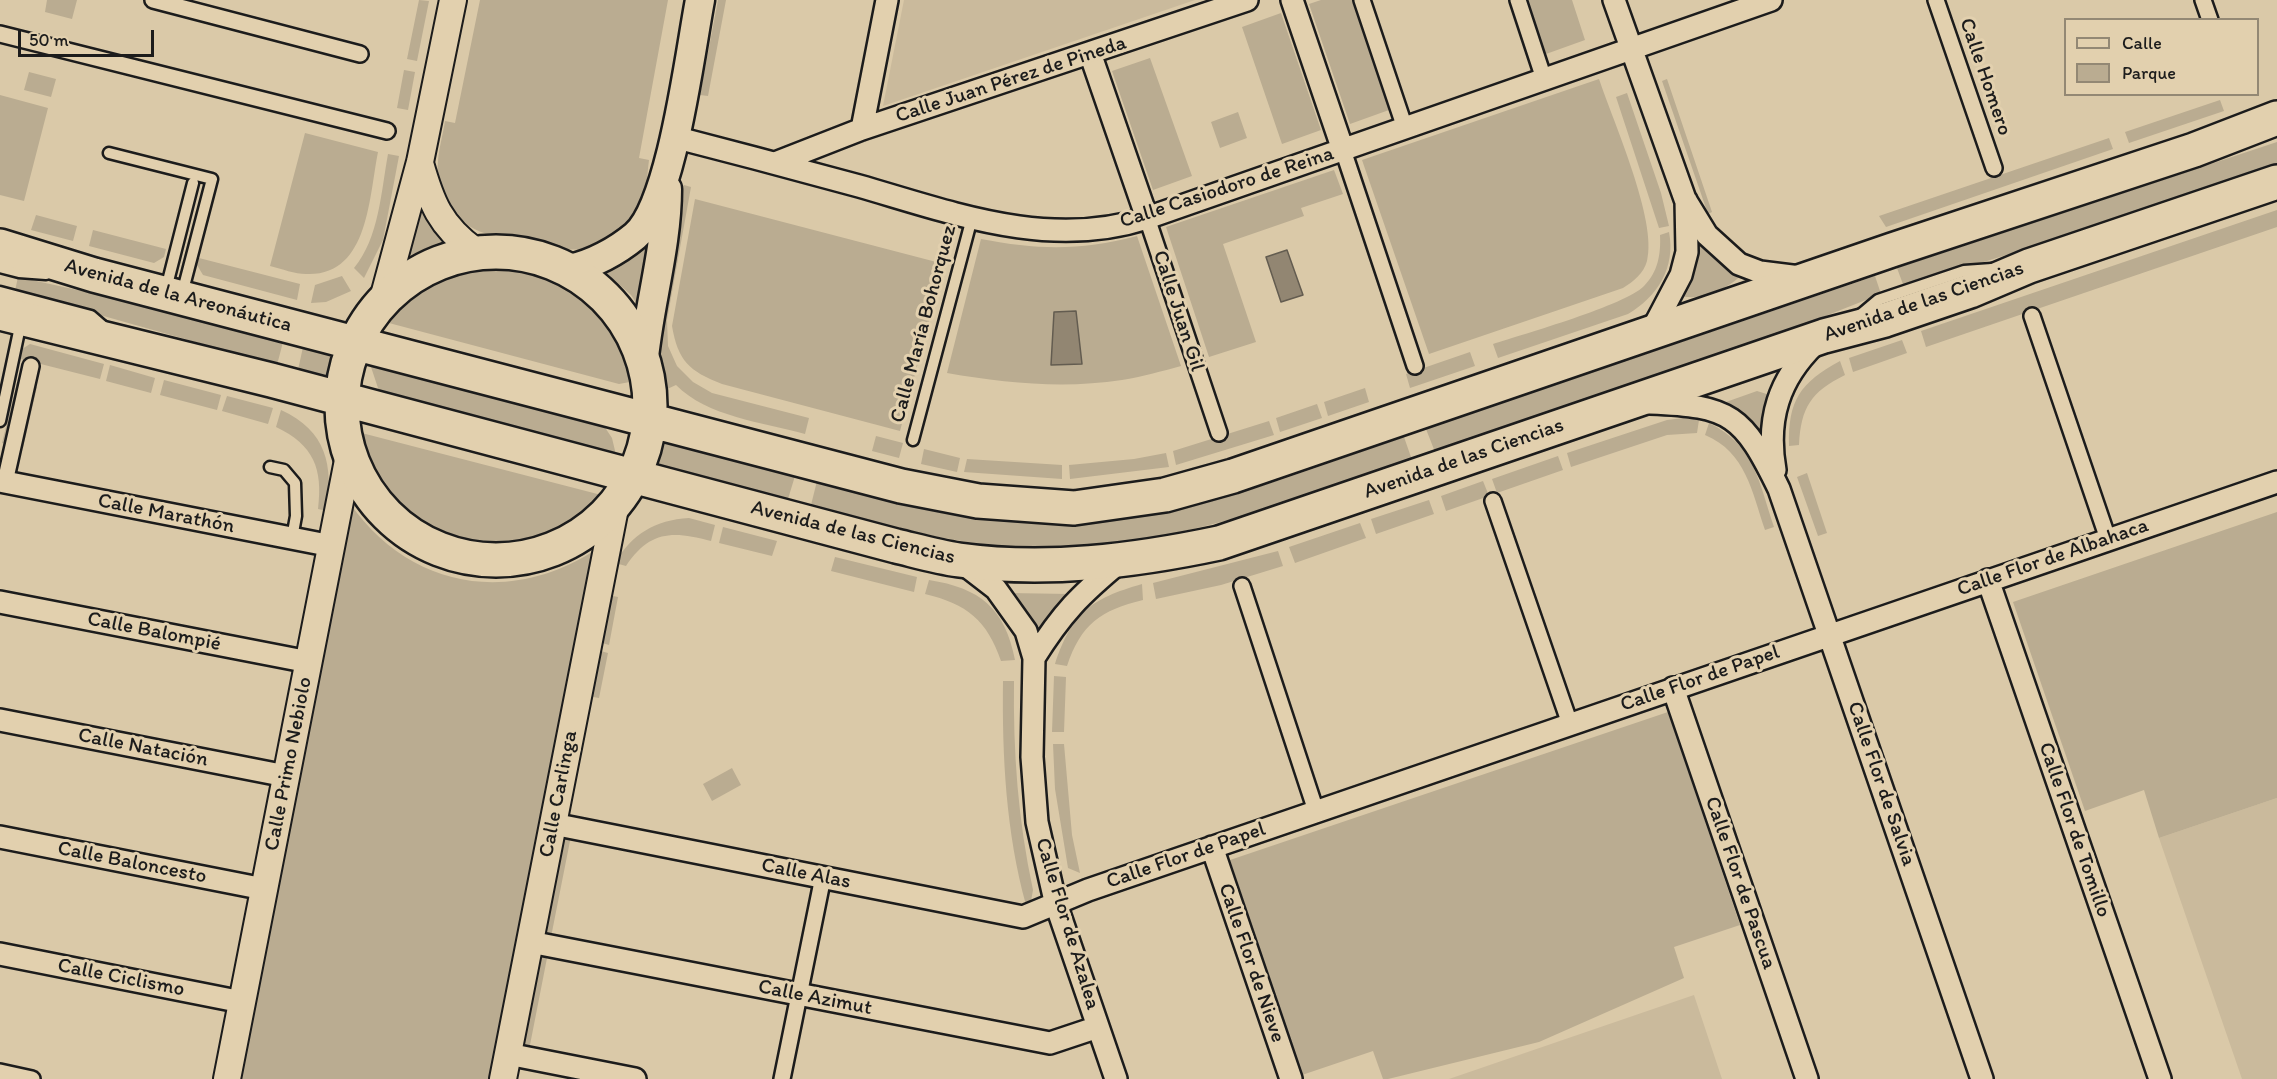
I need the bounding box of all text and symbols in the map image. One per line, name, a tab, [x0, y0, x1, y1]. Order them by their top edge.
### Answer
street label: Calle Homero	[1953, 15, 2017, 139]
scale bar	[21, 18, 158, 56]
legend	[2064, 18, 2259, 96]
text: 50 m	[29, 29, 69, 51]
street label: Calle Juan Pérez de Pineda	[892, 31, 1130, 129]
text: Calle	[2122, 32, 2162, 54]
text: Parque	[2122, 62, 2176, 84]
street label: Calle Casiodoro de Reina	[1117, 141, 1337, 235]
street label: Calle María Bohorquez	[885, 222, 963, 426]
street label: Calle Juan Gil	[1147, 247, 1209, 375]
street label: Avenida de la Areonáutica	[62, 254, 294, 338]
street label: Avenida de las Ciencias	[1821, 256, 2027, 348]
street label: Avenida de las Ciencias	[1361, 413, 1567, 505]
street label: Calle Marathón	[95, 488, 237, 540]
street label: Avenida de las Ciencias	[748, 495, 958, 571]
street label: Calle Flor de Albahaca	[1954, 513, 2152, 603]
street label: Calle Balompié	[85, 607, 223, 657]
street label: Calle Flor de Papel	[1617, 640, 1783, 718]
street label: Calle Primo Nebiolo	[260, 675, 318, 853]
street label: Calle Flor de Salvia	[1841, 699, 1921, 869]
street label: Calle Natación	[76, 723, 210, 773]
street label: Calle Carlinga	[534, 728, 584, 860]
street label: Calle Flor de Tomillo	[2032, 739, 2116, 921]
street label: Calle Flor de Pascua	[1699, 793, 1781, 973]
street label: Calle Flor de Papel	[1103, 817, 1269, 895]
street label: Calle Flor de Azalea	[1029, 835, 1105, 1013]
street label: Calle Baloncesto	[55, 836, 209, 890]
street label: Calle Alas	[759, 853, 853, 895]
street label: Calle Flor de Nieve	[1212, 880, 1290, 1046]
street label: Calle Ciclismo	[55, 953, 187, 1003]
street label: Calle Azimut	[756, 975, 874, 1021]

